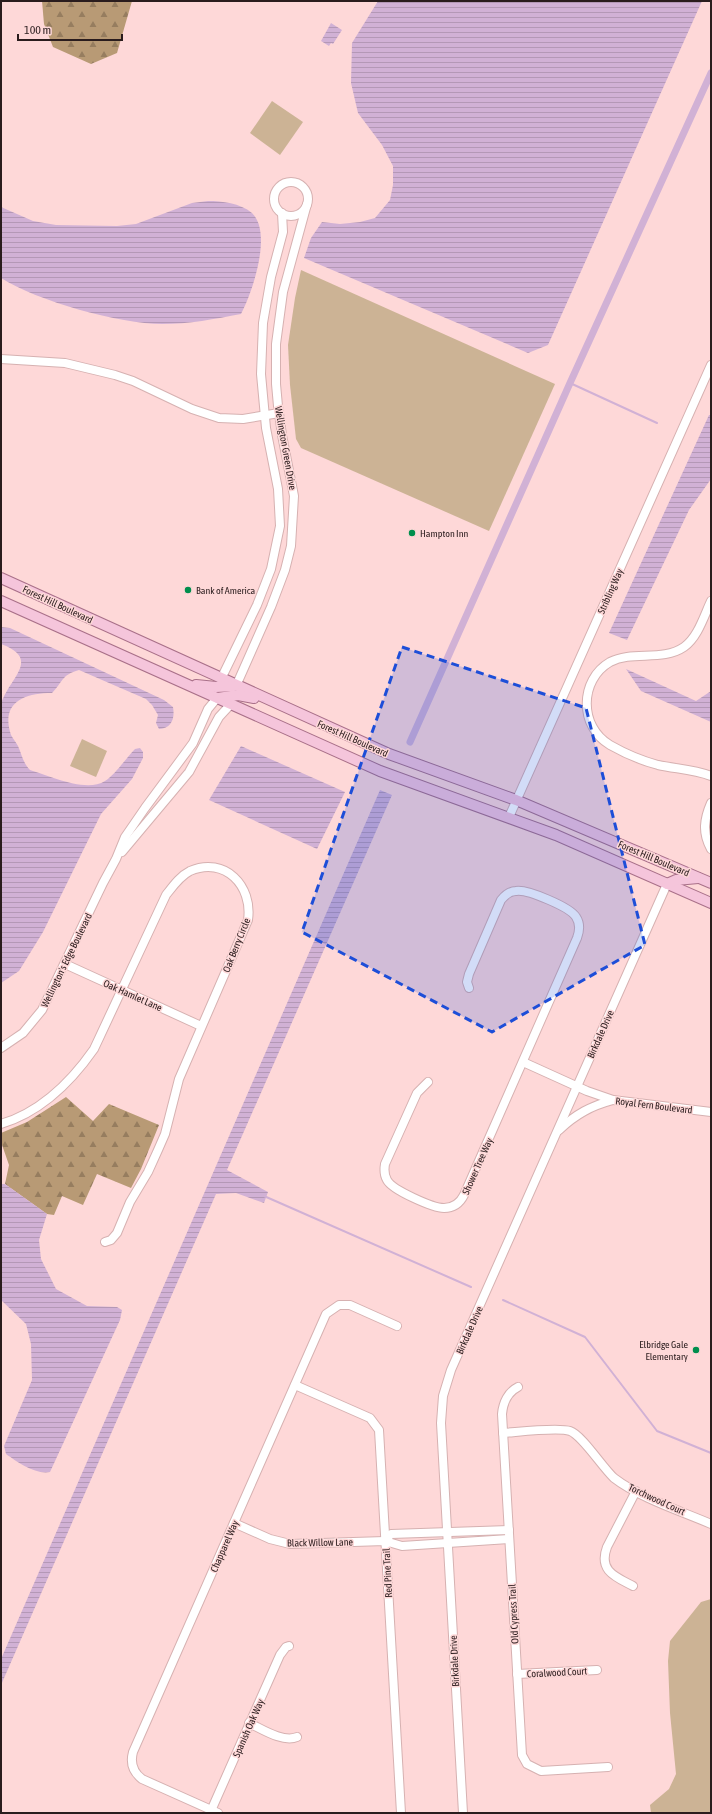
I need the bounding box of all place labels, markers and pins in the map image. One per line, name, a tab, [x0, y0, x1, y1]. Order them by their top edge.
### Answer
marker: Hampton Inn	[407, 528, 417, 538]
place label: Hampton Inn	[420, 528, 468, 539]
marker: Bank of America	[183, 585, 193, 595]
place label: Bank of America	[196, 585, 255, 596]
place label: Elbridge Gale Elementary	[639, 1339, 688, 1362]
marker: Elbridge Gale Elementary	[691, 1345, 701, 1355]

